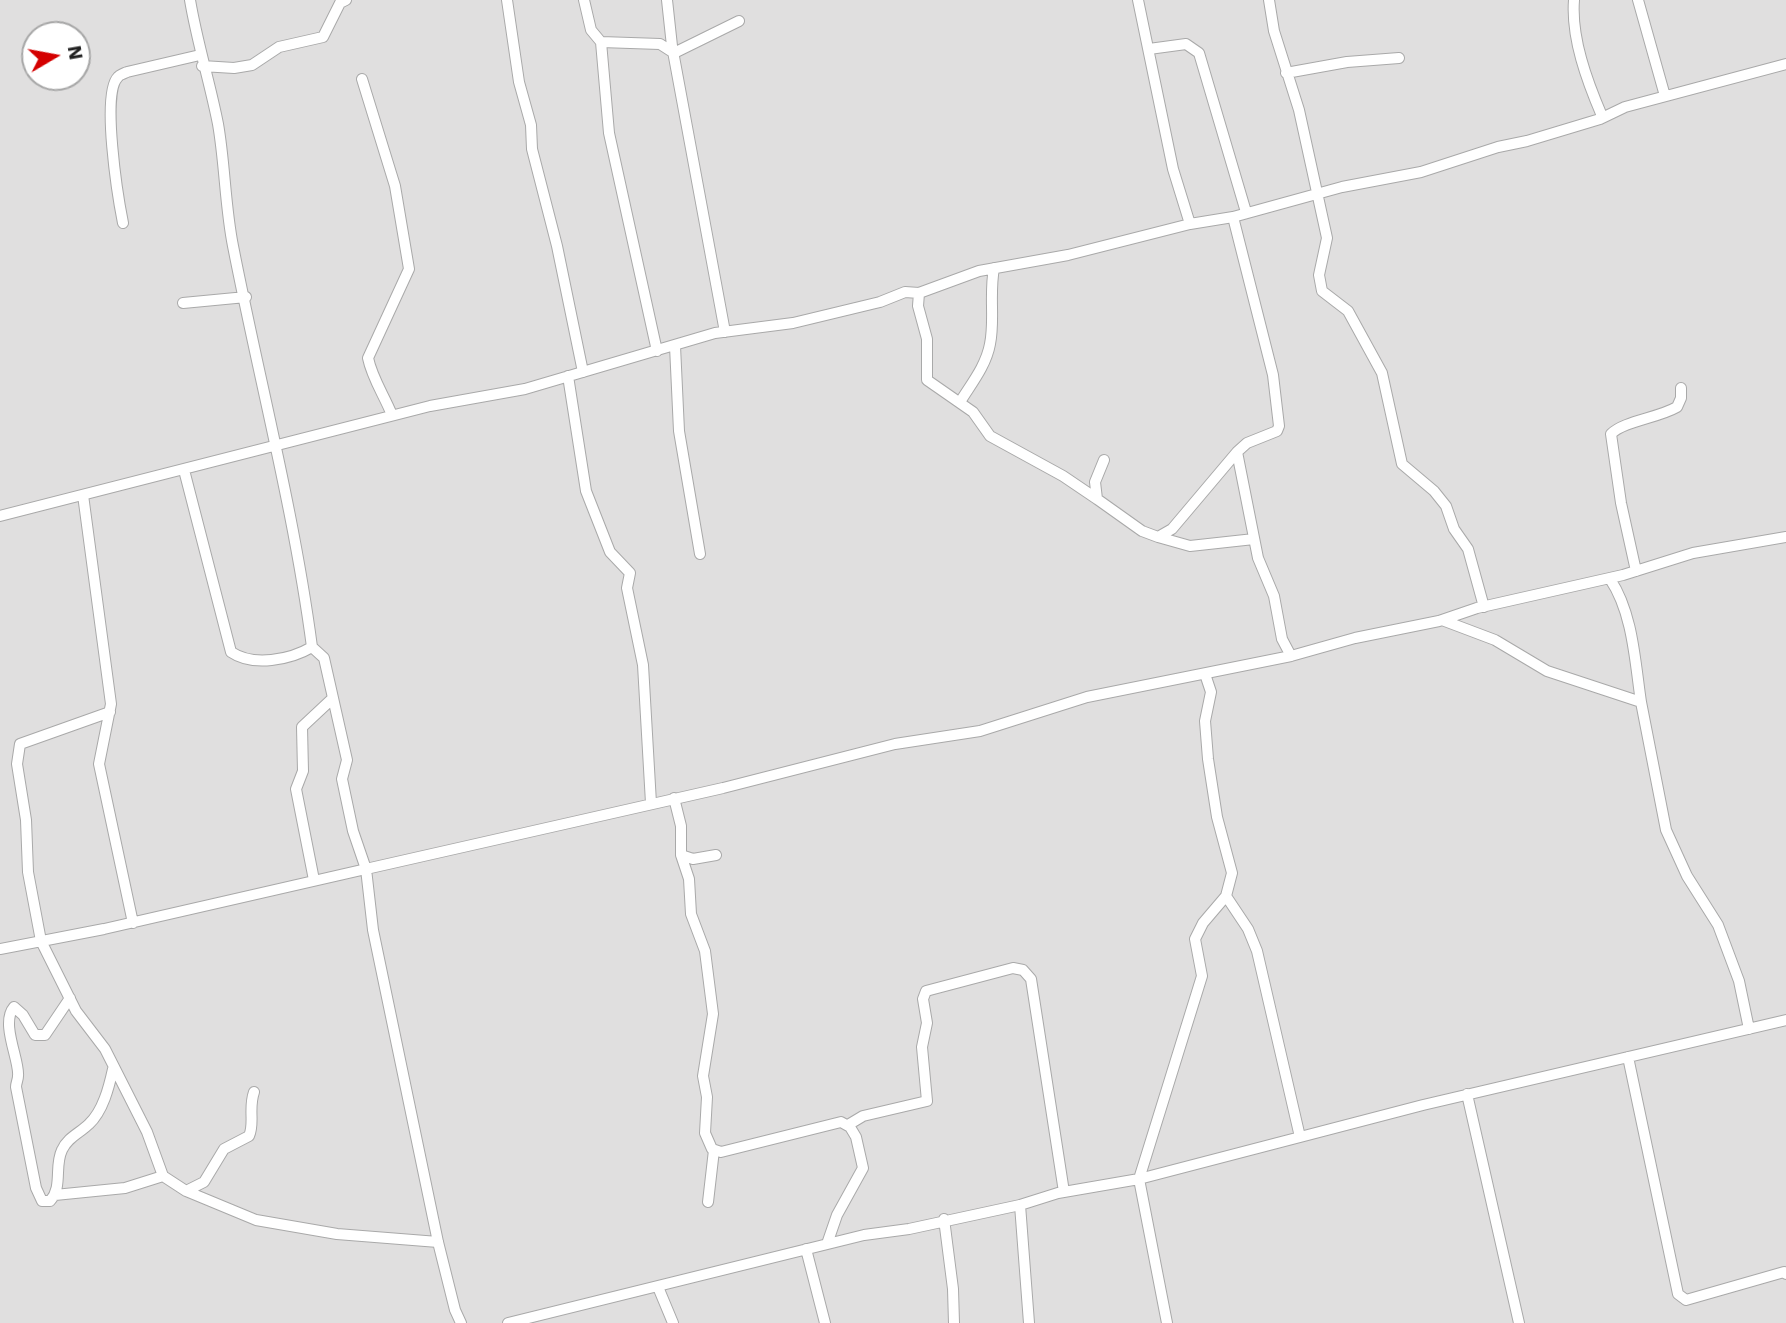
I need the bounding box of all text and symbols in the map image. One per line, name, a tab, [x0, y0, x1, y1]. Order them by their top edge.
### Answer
north arrow	[21, 21, 91, 91]
text: N	[63, 44, 88, 62]

